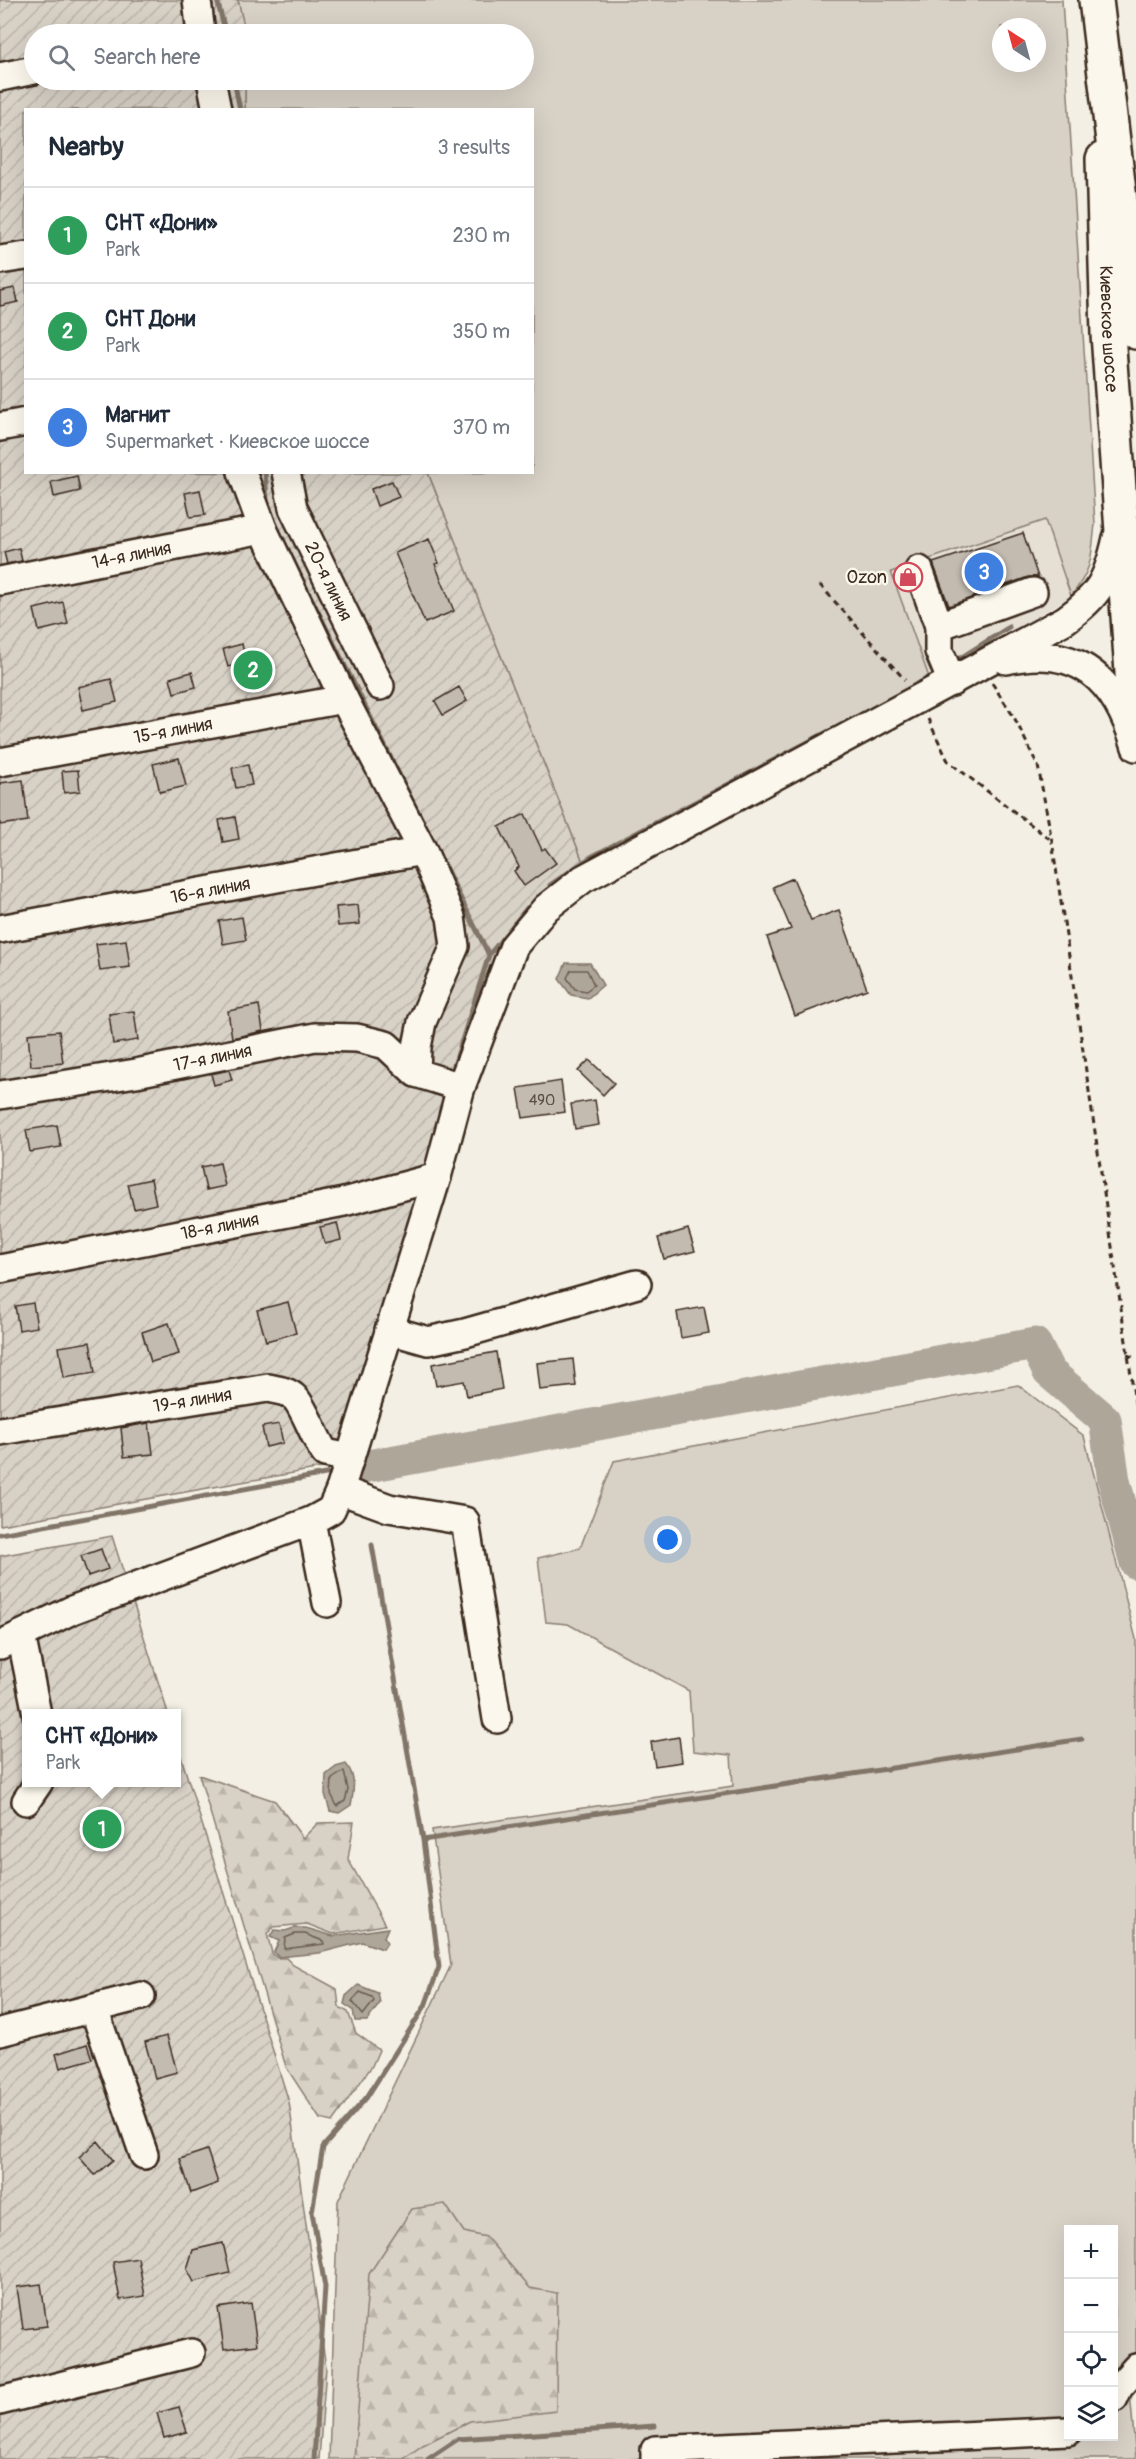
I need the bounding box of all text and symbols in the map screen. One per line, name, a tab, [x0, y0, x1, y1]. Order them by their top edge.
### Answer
north arrow	[992, 18, 1046, 72]
search box	[24, 24, 534, 90]
icon: search	[45, 41, 78, 74]
text: Search here	[93, 43, 200, 71]
text: Nearby	[48, 131, 124, 163]
text: 3 results	[438, 135, 510, 160]
text: СНТ «Дони»	[105, 209, 217, 237]
text: 1	[64, 223, 71, 248]
text: 230 m	[453, 223, 510, 248]
text: Park	[105, 237, 140, 262]
street label: Киевское шоссе	[1095, 265, 1124, 393]
text: СНТ Дони	[105, 305, 195, 333]
text: 2	[62, 319, 73, 344]
text: 350 m	[452, 319, 510, 344]
text: Park	[105, 333, 140, 358]
text: Магнит	[105, 401, 170, 429]
text: 3	[62, 415, 73, 440]
text: 370 m	[453, 415, 510, 440]
text: Supermarket · Киевское шоссе	[105, 429, 369, 454]
street label: 14-я линия	[90, 536, 173, 574]
street label: 20-я линия	[300, 538, 358, 624]
pin: 3	[964, 550, 1004, 594]
shop icon: Ozon	[892, 561, 924, 593]
place label: Ozon	[847, 566, 887, 589]
pin: 2	[234, 648, 272, 692]
street label: 15-я линия	[132, 712, 214, 749]
street label: 16-я линия	[169, 872, 252, 909]
street label: 17-я линия	[171, 1038, 254, 1077]
house number: 490	[529, 1091, 555, 1110]
street label: 18-я линия	[179, 1207, 261, 1245]
street label: 19-я линия	[152, 1382, 234, 1418]
your location	[653, 1525, 682, 1554]
popup	[22, 1709, 181, 1787]
text: СНТ «Дони»	[45, 1722, 158, 1750]
text: Park	[45, 1750, 80, 1775]
pin: 1	[82, 1806, 122, 1852]
map controls	[1064, 2225, 1118, 2441]
button: +	[1064, 2225, 1118, 2279]
button: −	[1064, 2279, 1118, 2333]
button: locate	[1064, 2333, 1118, 2387]
button: layers	[1064, 2387, 1118, 2441]

